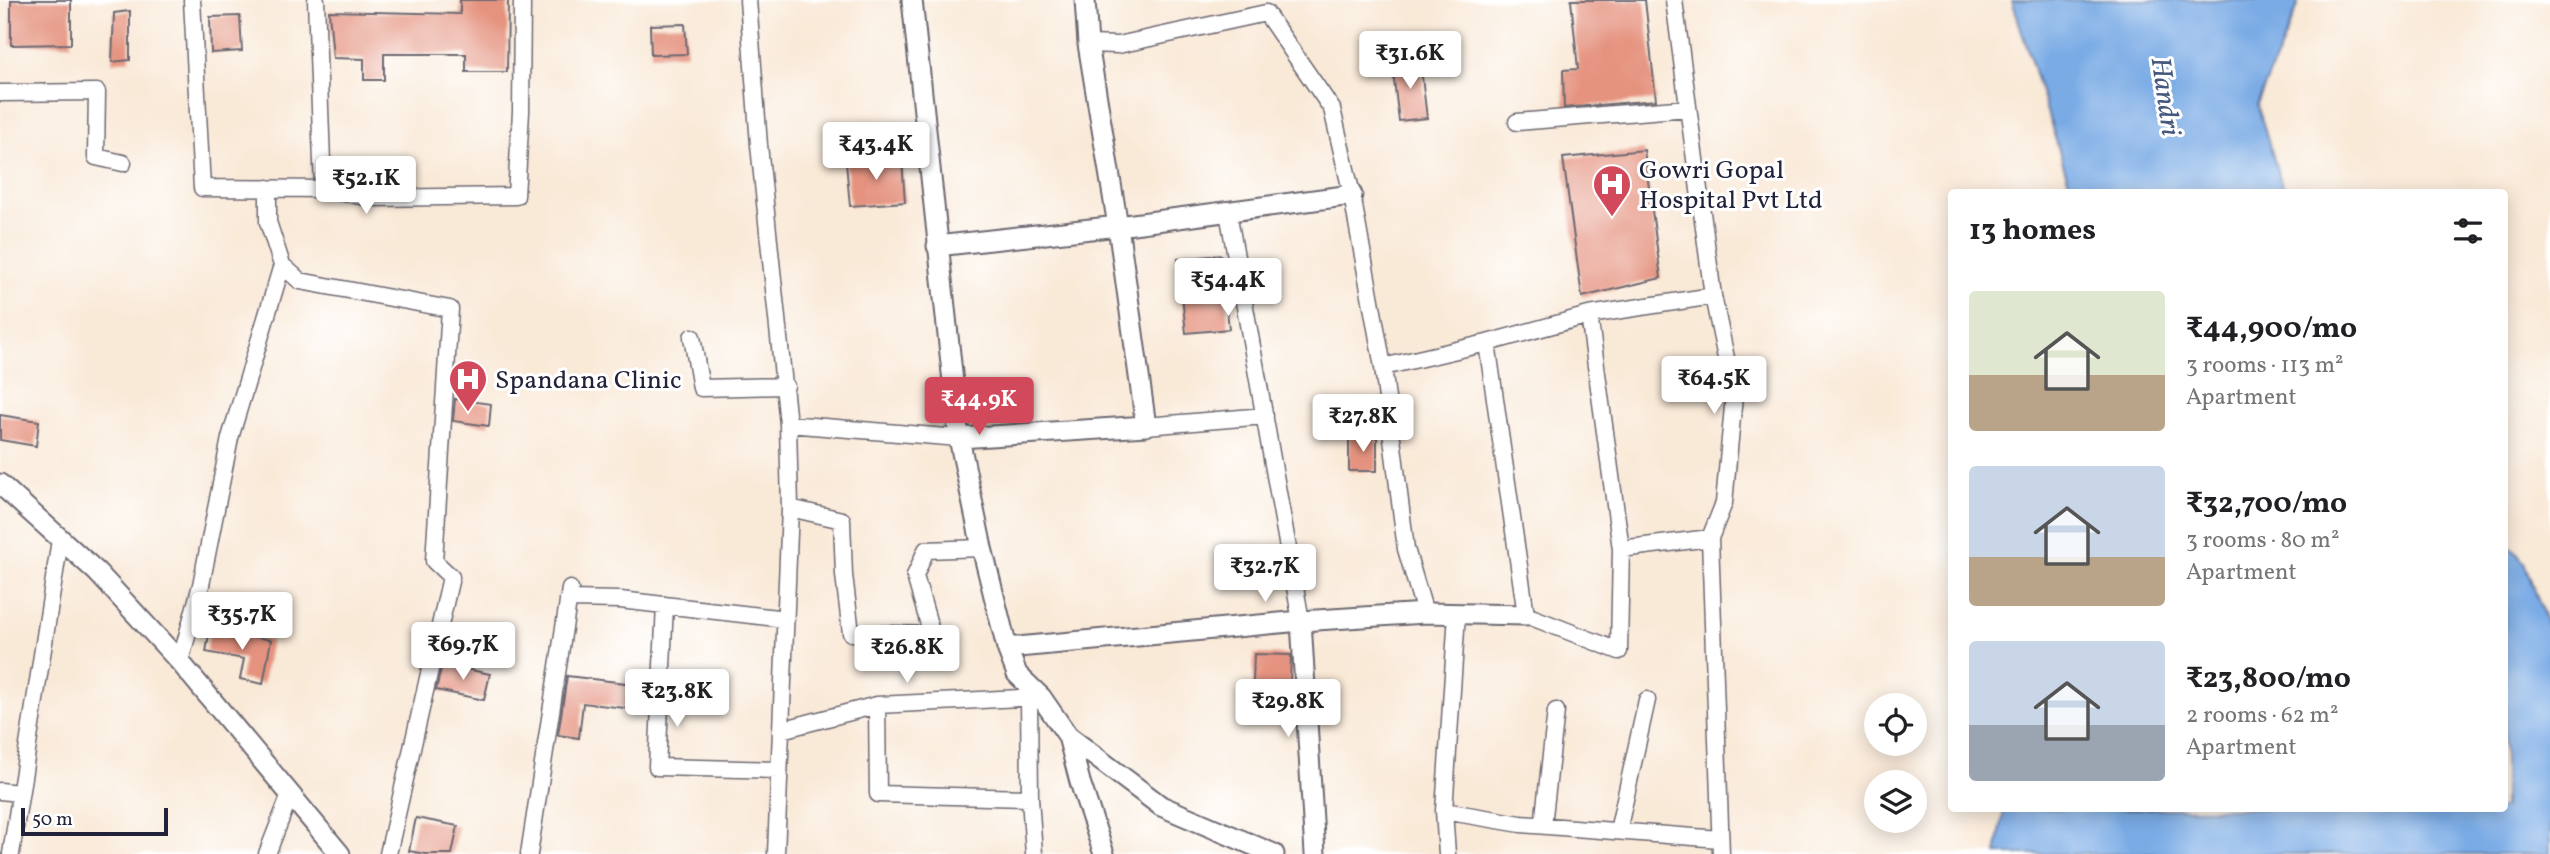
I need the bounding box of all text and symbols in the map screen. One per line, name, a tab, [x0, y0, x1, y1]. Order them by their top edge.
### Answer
pin: ₹31.6K	[1353, 32, 1467, 91]
text: ₹31.6K	[1375, 38, 1445, 70]
water label: Handri	[2140, 54, 2190, 139]
pin: ₹43.4K	[819, 122, 933, 182]
text: ₹43.4K	[839, 129, 913, 161]
place label: Gowri Gopal Hospital Pvt Ltd	[1639, 153, 1823, 219]
pin: ₹52.1K	[309, 156, 423, 216]
text: ₹52.1K	[332, 163, 400, 195]
hospital icon: Gowri Gopal Hospital Pvt Ltd	[1591, 163, 1633, 218]
text: 13 homes	[1969, 210, 2096, 252]
icon: filters	[2449, 212, 2487, 250]
pin: ₹54.4K	[1171, 258, 1285, 318]
text: ₹54.4K	[1191, 265, 1265, 297]
text: ₹44,900/mo	[2186, 308, 2357, 350]
icon: home	[2025, 319, 2109, 403]
text: 3 rooms · 113 m²	[2186, 350, 2344, 382]
pin: ₹64.5K	[1657, 356, 1771, 416]
hospital icon: Spandana Clinic	[447, 358, 489, 413]
place label: Spandana Clinic	[495, 363, 682, 399]
text: ₹64.5K	[1677, 363, 1751, 395]
pin: ₹44.9K	[922, 378, 1036, 437]
text: Apartment	[2186, 382, 2297, 414]
text: ₹44.9K	[941, 384, 1017, 416]
pin: ₹27.8K	[1306, 394, 1420, 454]
text: ₹27.8K	[1329, 401, 1397, 433]
text: ₹32,700/mo	[2186, 483, 2347, 525]
icon: home	[2025, 494, 2109, 578]
text: 3 rooms · 80 m²	[2186, 525, 2339, 557]
pin: ₹32.7K	[1208, 544, 1322, 604]
text: ₹32.7K	[1230, 551, 1300, 583]
text: Apartment	[2186, 557, 2297, 589]
pin: ₹35.7K	[185, 592, 299, 652]
text: ₹35.7K	[207, 599, 277, 631]
pin: ₹69.7K	[406, 622, 520, 682]
pin: ₹26.8K	[850, 626, 964, 685]
text: ₹69.7K	[427, 629, 499, 661]
text: ₹26.8K	[870, 632, 944, 664]
text: ₹23,800/mo	[2186, 658, 2351, 700]
icon: home	[2025, 669, 2109, 753]
pin: ₹23.8K	[620, 670, 734, 729]
text: ₹23.8K	[641, 676, 713, 708]
pin: ₹29.8K	[1231, 680, 1345, 739]
text: ₹29.8K	[1251, 686, 1325, 718]
map controls	[1864, 693, 1927, 833]
button: locate	[1864, 693, 1927, 756]
text: 2 rooms · 62 m²	[2186, 700, 2338, 732]
text: Apartment	[2186, 732, 2297, 764]
button: layers	[1864, 770, 1927, 833]
scale bar	[21, 805, 168, 837]
text: 50 m	[32, 807, 73, 833]

